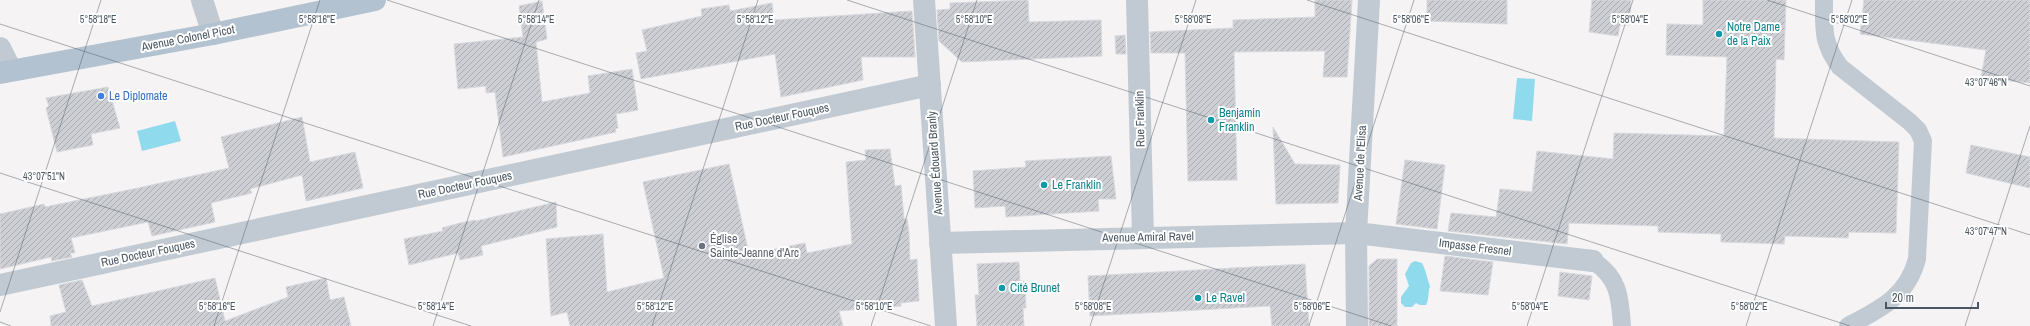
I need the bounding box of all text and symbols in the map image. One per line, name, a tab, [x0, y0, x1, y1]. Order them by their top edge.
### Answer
text: 5°58'18"E	[80, 13, 116, 26]
text: 5°58'16"E	[299, 13, 335, 26]
text: 5°58'14"E	[518, 13, 554, 26]
text: 5°58'12"E	[737, 13, 773, 26]
text: 5°58'10"E	[956, 13, 992, 26]
text: 5°58'08"E	[1175, 13, 1211, 26]
text: 5°58'06"E	[1393, 13, 1429, 26]
text: 5°58'04"E	[1612, 13, 1648, 26]
text: 5°58'02"E	[1831, 13, 1867, 26]
place label: Notre Dame de la Paix	[1727, 19, 1780, 49]
street label: Avenue Colonel Picot	[139, 21, 236, 55]
marker: Notre Dame de la Paix	[1714, 29, 1724, 39]
text: 43°07'46"N	[1965, 76, 2007, 89]
place label: Le Diplomate	[109, 88, 168, 104]
marker: Le Diplomate	[96, 91, 106, 101]
street label: Rue Franklin	[1132, 91, 1148, 147]
street label: Rue Docteur Fouques	[733, 99, 831, 135]
place label: Benjamin Franklin	[1219, 105, 1261, 135]
street label: Avenue Édouard Branly	[923, 111, 947, 216]
marker: Benjamin Franklin	[1206, 115, 1216, 125]
street label: Avenue de l'Elisa	[1350, 124, 1370, 202]
street label: Rue Docteur Fouques	[416, 167, 514, 203]
text: 43°07'51"N	[23, 170, 65, 183]
place label: Le Franklin	[1052, 177, 1101, 193]
marker: Le Franklin	[1039, 180, 1049, 190]
text: 43°07'47"N	[1965, 225, 2007, 238]
street label: Avenue Amiral Ravel	[1101, 228, 1194, 246]
place label: Église Sainte-Jeanne d'Arc	[710, 231, 799, 261]
street label: Rue Docteur Fouques	[99, 235, 197, 271]
street label: Impasse Fresnel	[1438, 235, 1512, 259]
marker: Église Sainte-Jeanne d'Arc	[697, 241, 707, 251]
place label: Cité Brunet	[1010, 280, 1060, 296]
marker: Cité Brunet	[997, 283, 1007, 293]
scale bar	[1886, 284, 1978, 310]
place label: Le Ravel	[1206, 290, 1245, 306]
text: 20 m	[1892, 290, 1914, 306]
marker: Le Ravel	[1193, 293, 1203, 303]
text: 5°58'16"E	[199, 300, 235, 313]
text: 5°58'14"E	[418, 300, 454, 313]
text: 5°58'12"E	[637, 300, 673, 313]
text: 5°58'10"E	[856, 300, 892, 313]
text: 5°58'08"E	[1075, 300, 1111, 313]
text: 5°58'06"E	[1294, 300, 1330, 313]
text: 5°58'04"E	[1512, 300, 1548, 313]
text: 5°58'02"E	[1731, 300, 1767, 313]

